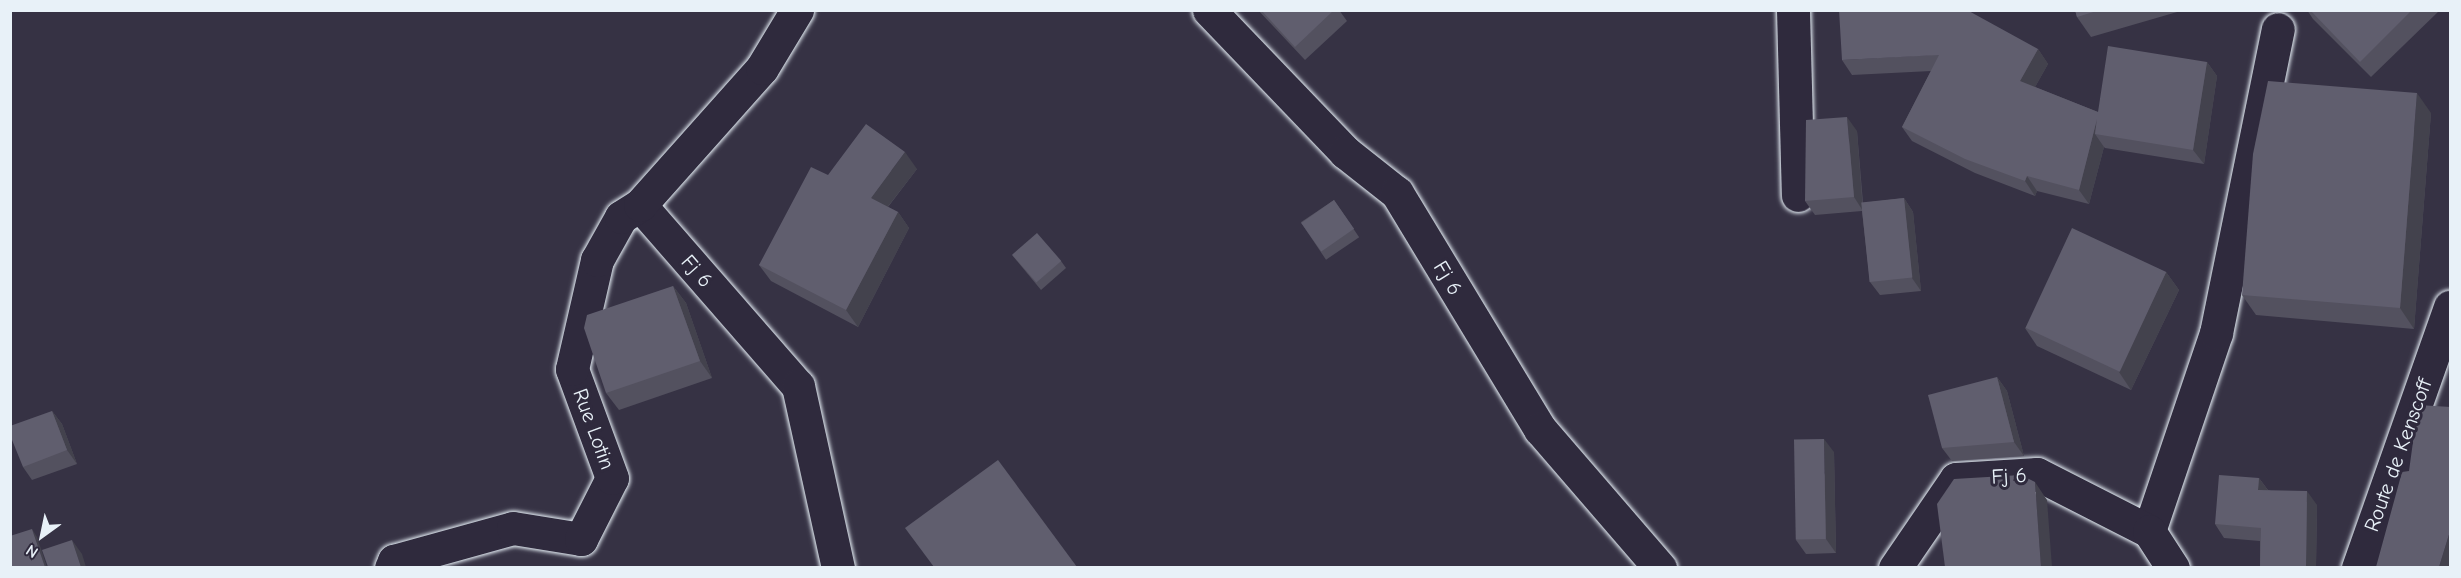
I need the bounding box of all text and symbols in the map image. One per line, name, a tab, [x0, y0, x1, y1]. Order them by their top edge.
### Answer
street label: Fj 6	[676, 249, 718, 293]
street label: Fj 6	[1428, 256, 1468, 300]
street label: Route de Kenscoff	[2359, 375, 2437, 535]
street label: Rue Lotin	[568, 385, 620, 473]
street label: Fj 6	[1991, 462, 2027, 490]
north arrow	[12, 506, 72, 566]
text: N	[23, 541, 41, 561]

